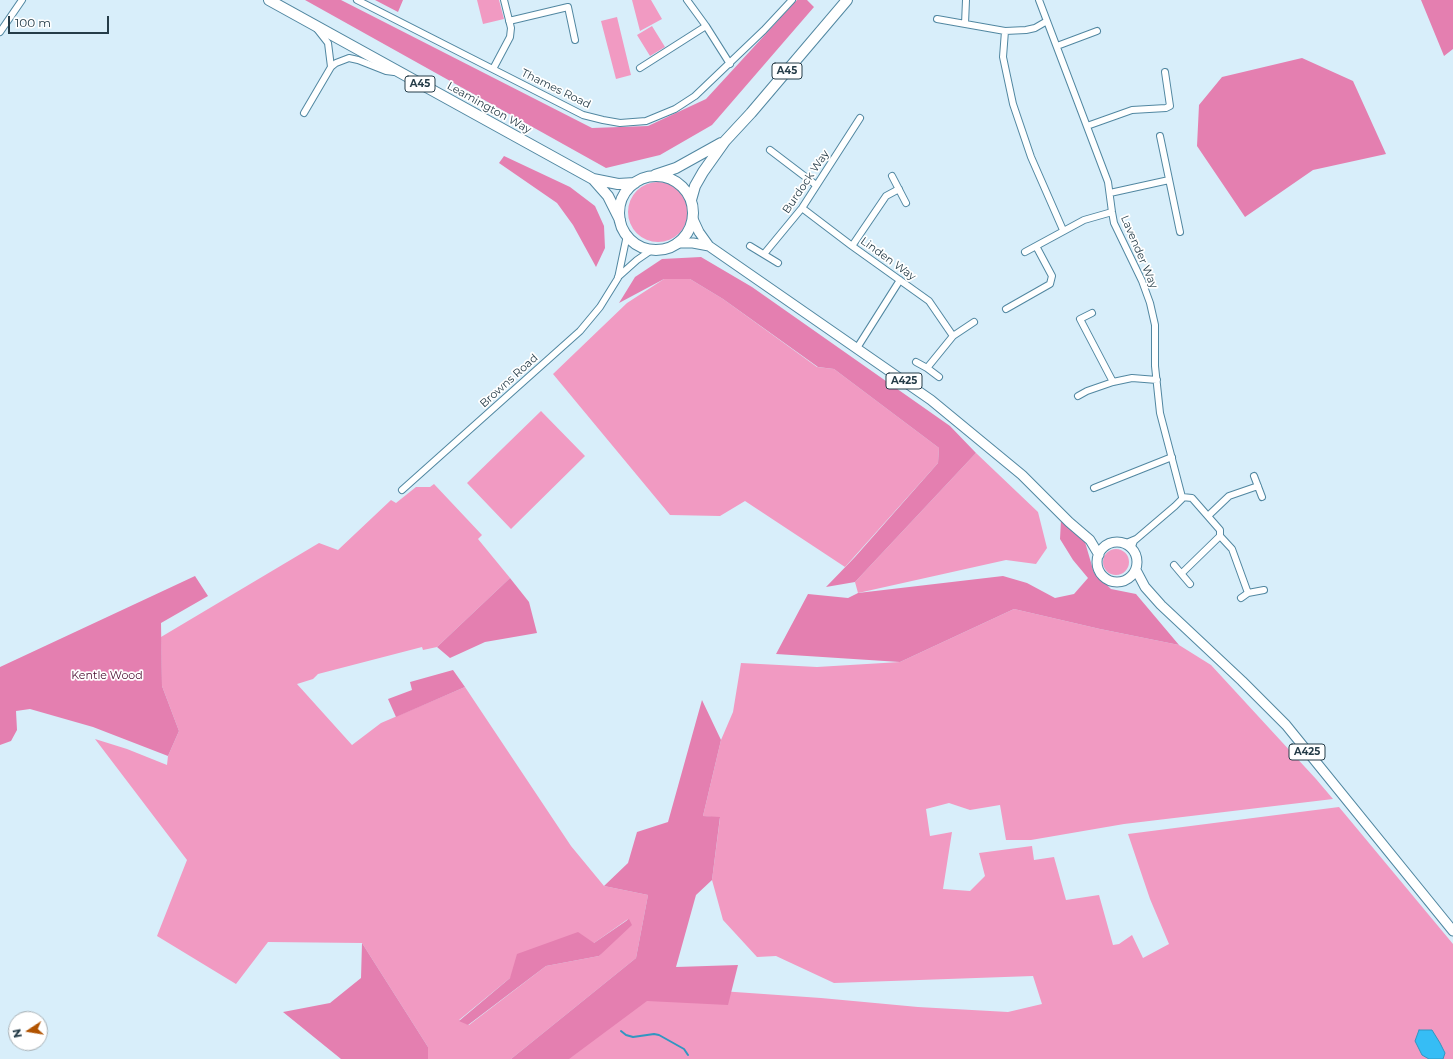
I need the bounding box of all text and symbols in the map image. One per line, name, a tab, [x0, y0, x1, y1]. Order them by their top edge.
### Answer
scale bar	[10, 8, 111, 34]
text: 100 m	[15, 15, 51, 30]
road number: A45	[772, 63, 802, 79]
street label: Thames Road	[519, 67, 593, 111]
road number: A45	[405, 76, 435, 92]
street label: Leamington Way	[445, 79, 533, 137]
street label: Burdock Way	[780, 148, 832, 216]
street label: Lavender Way	[1118, 214, 1160, 290]
street label: Linden Way	[858, 235, 918, 283]
street label: Browns Road	[477, 352, 541, 410]
road number: A425	[886, 373, 922, 389]
park label: Kentle Wood	[71, 669, 143, 683]
road number: A425	[1289, 744, 1325, 760]
north arrow	[8, 1011, 48, 1051]
text: N	[9, 1027, 25, 1039]

